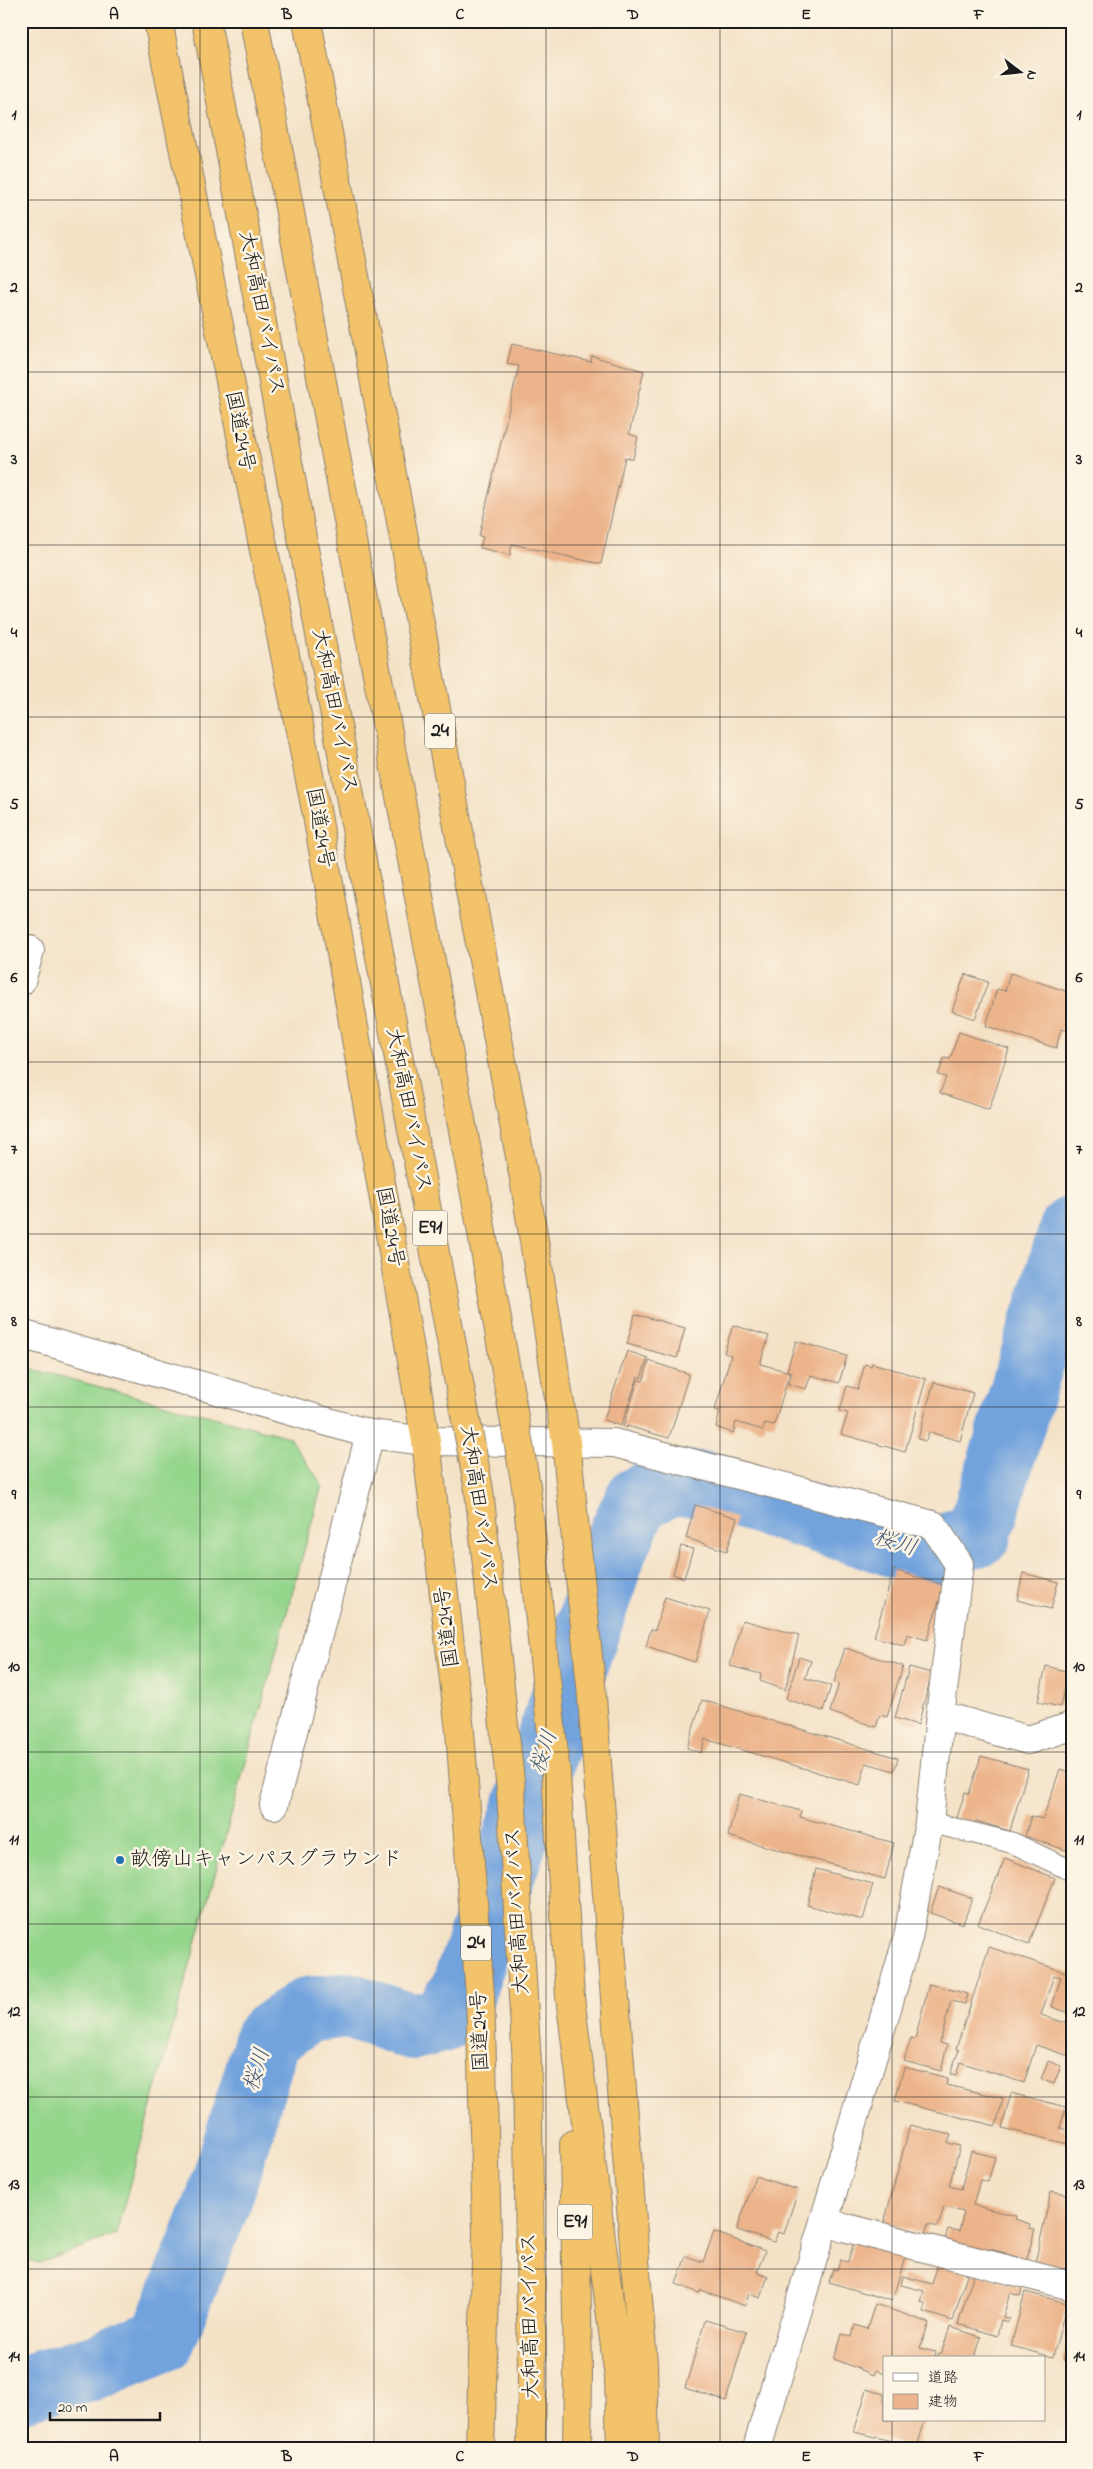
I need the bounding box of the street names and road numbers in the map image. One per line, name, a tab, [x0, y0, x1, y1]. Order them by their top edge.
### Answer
street label: 大和高田バイパス	[230, 228, 292, 398]
street label: 国道24号	[216, 388, 262, 474]
street label: 大和高田バイパス	[303, 626, 365, 796]
road number: 24	[425, 714, 455, 748]
street label: 国道24号	[297, 785, 341, 871]
street label: 大和高田バイパス	[377, 1025, 439, 1195]
street label: 国道24号	[367, 1184, 411, 1270]
road number: E91	[412, 1210, 448, 1246]
street label: 大和高田バイパス	[451, 1423, 505, 1593]
street label: 国道24号	[428, 1584, 468, 1670]
street label: 大和高田バイパス	[499, 1827, 537, 1995]
road number: 24	[461, 1926, 491, 1960]
street label: 国道24号	[465, 1989, 497, 2073]
road number: E91	[558, 2204, 592, 2240]
street label: 大和高田バイパス	[515, 2232, 547, 2400]

